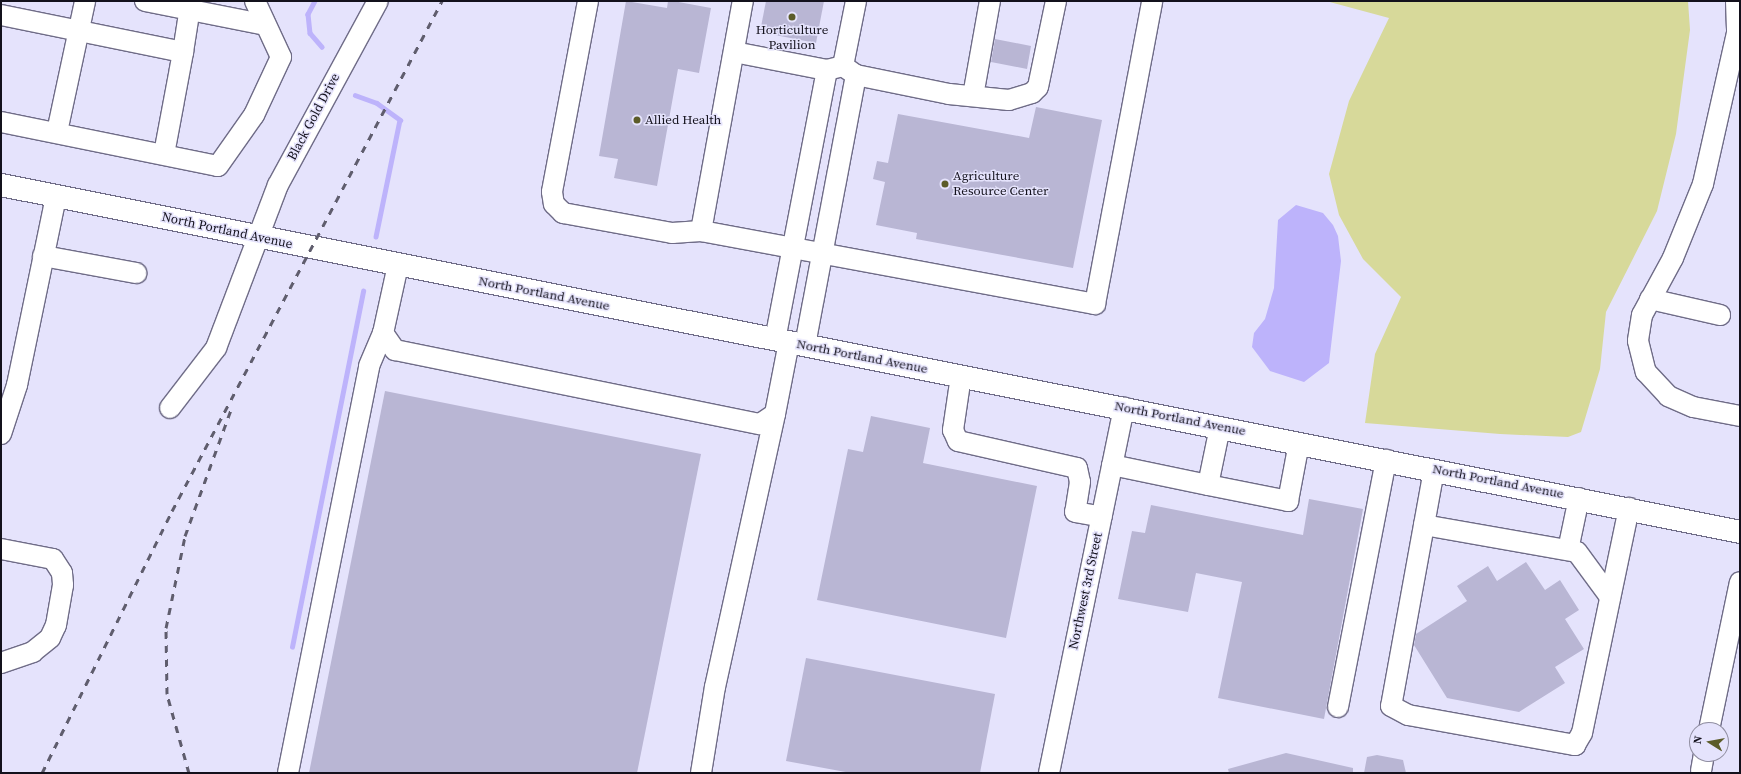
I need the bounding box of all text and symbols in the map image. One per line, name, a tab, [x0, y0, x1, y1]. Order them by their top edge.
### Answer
marker: Horticulture Pavilion	[787, 12, 797, 22]
place label: Horticulture Pavilion	[756, 23, 828, 54]
street label: Black Gold Drive	[285, 71, 343, 163]
place label: Allied Health	[645, 112, 721, 128]
marker: Allied Health	[632, 115, 642, 125]
place label: Agriculture Resource Center	[953, 169, 1049, 200]
marker: Agriculture Resource Center	[940, 179, 950, 189]
street label: North Portland Avenue	[160, 210, 294, 252]
street label: North Portland Avenue	[477, 274, 611, 314]
street label: North Portland Avenue	[795, 337, 929, 377]
street label: North Portland Avenue	[1113, 399, 1247, 439]
street label: North Portland Avenue	[1431, 462, 1565, 502]
street label: Northwest 3rd Street	[1066, 531, 1106, 651]
north arrow	[1689, 722, 1729, 762]
text: N	[1690, 734, 1706, 745]

